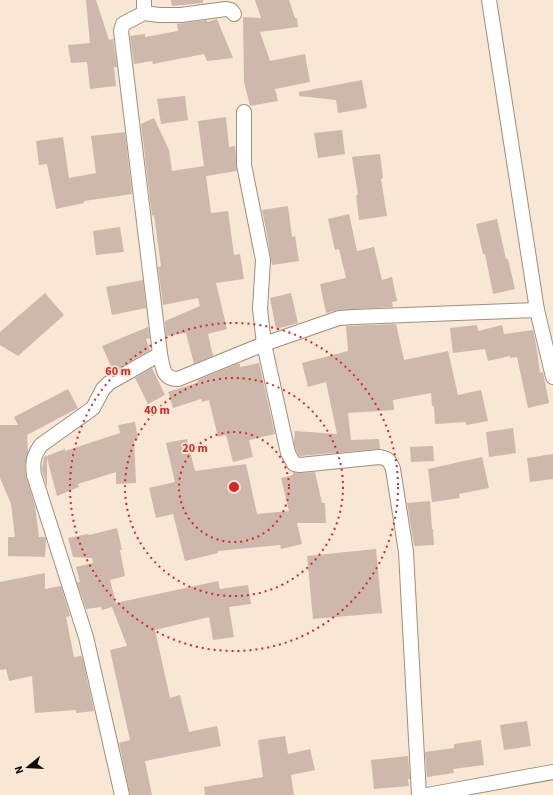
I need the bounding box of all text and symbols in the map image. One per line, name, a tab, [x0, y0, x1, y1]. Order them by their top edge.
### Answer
text: 60 m	[105, 363, 131, 380]
text: 40 m	[144, 402, 170, 419]
text: 20 m	[182, 440, 208, 457]
centre of rings	[227, 480, 241, 494]
north arrow	[8, 747, 48, 787]
text: N	[11, 764, 27, 776]

